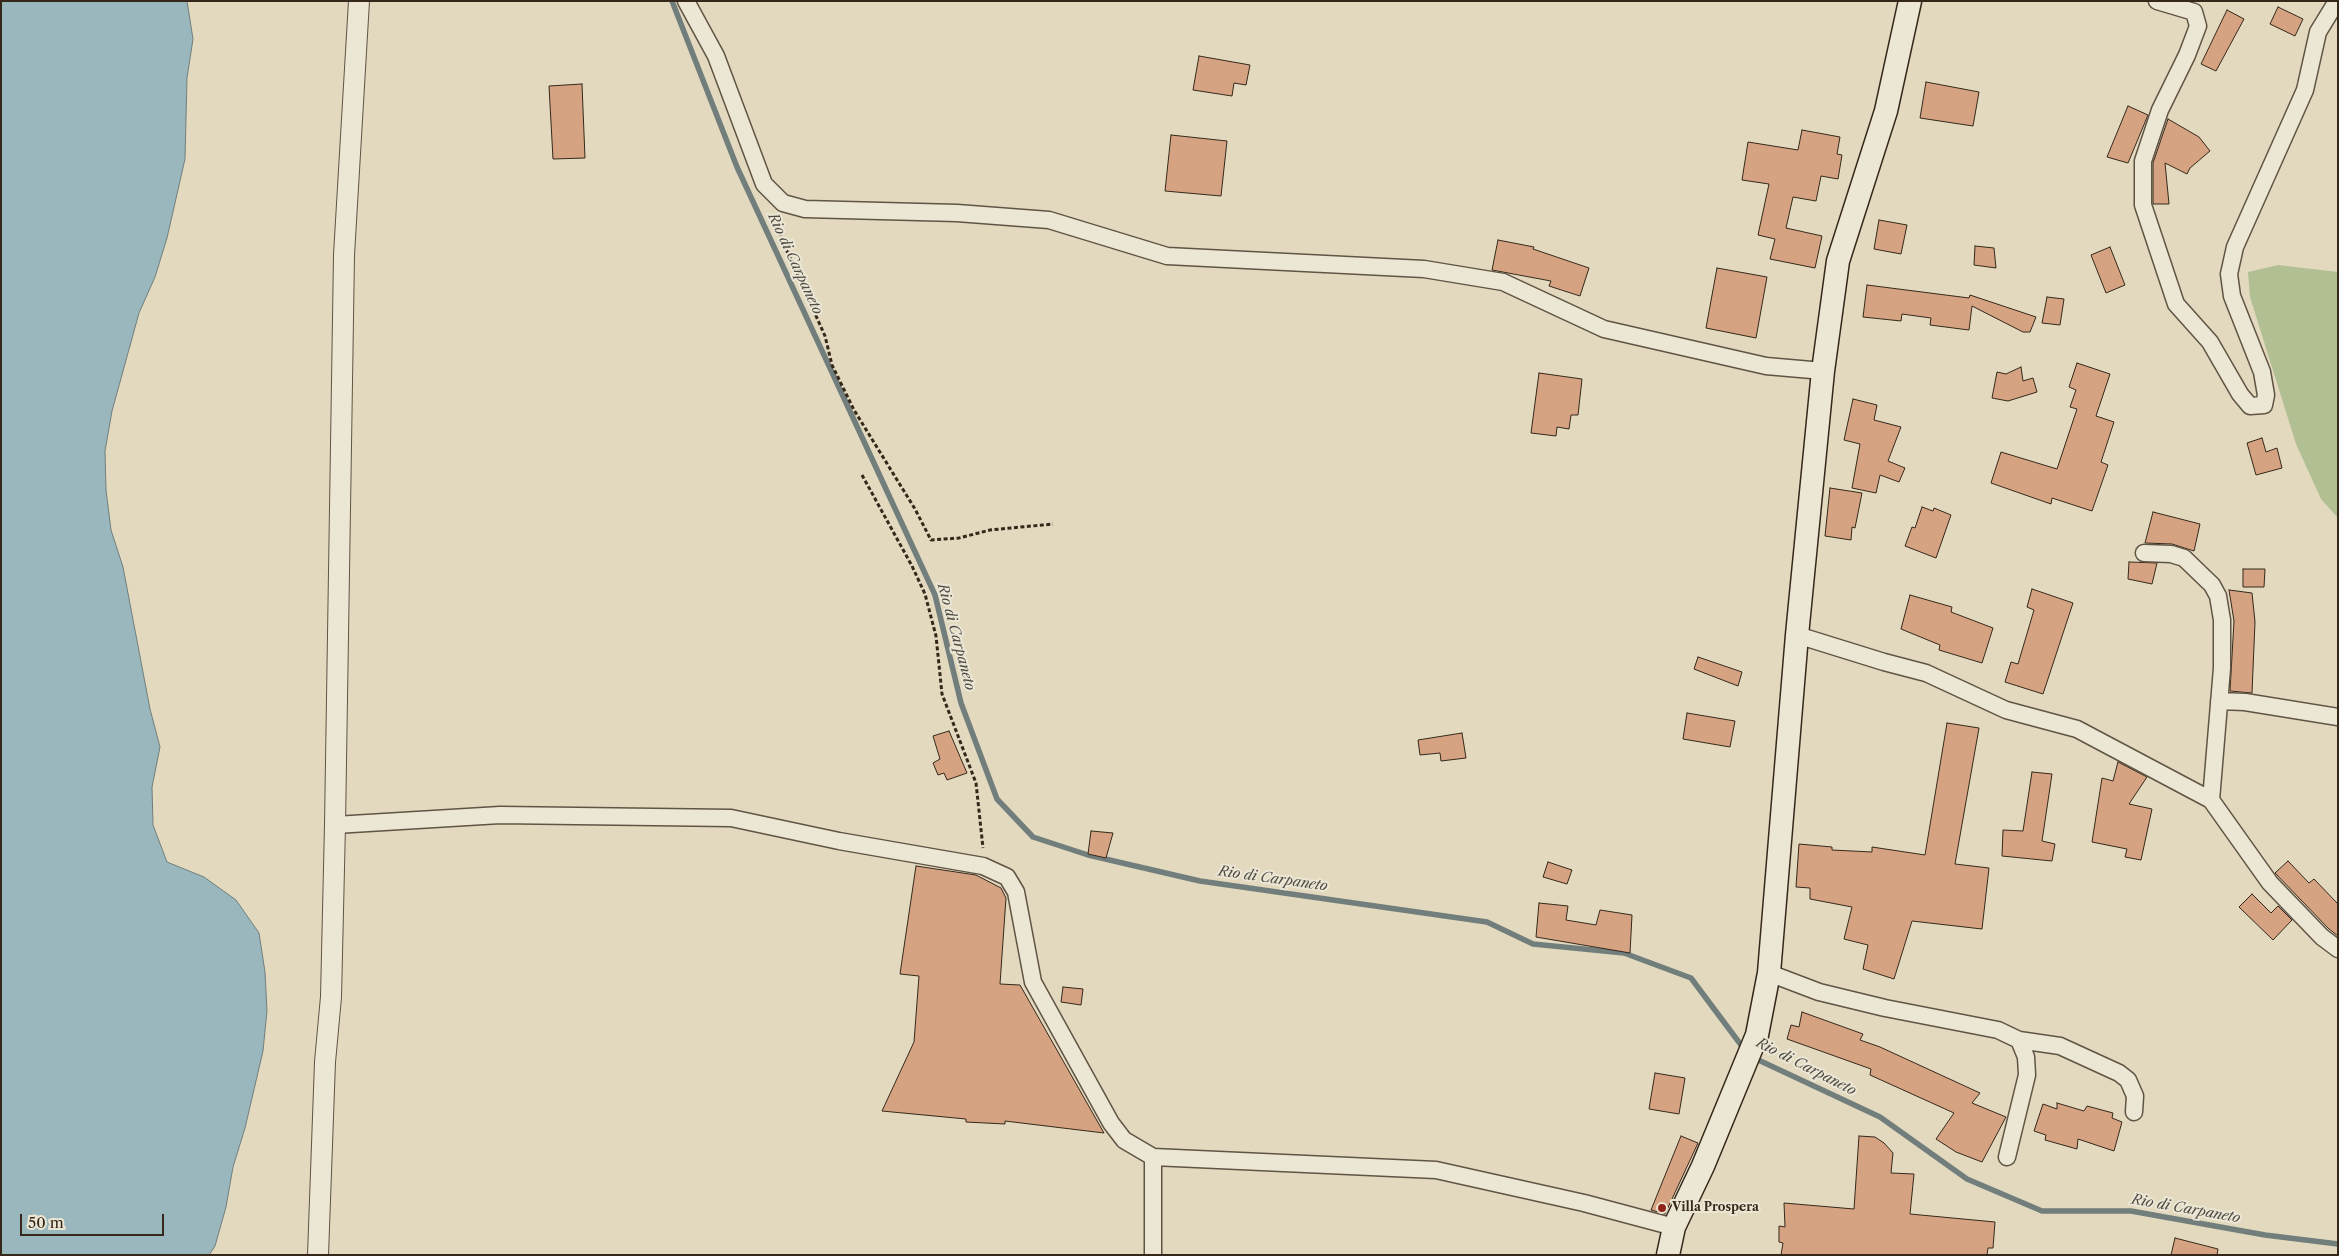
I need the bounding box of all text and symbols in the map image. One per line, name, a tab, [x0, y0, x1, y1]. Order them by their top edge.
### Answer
water label: Rio di Carpaneto	[764, 211, 826, 317]
water label: Rio di Carpaneto	[934, 582, 978, 692]
water label: Rio di Carpaneto	[1217, 863, 1329, 895]
water label: Rio di Carpaneto	[1753, 1035, 1859, 1099]
water label: Rio di Carpaneto	[2130, 1191, 2242, 1227]
place label: Villa Prospera	[1672, 1201, 1759, 1215]
marker: Villa Prospera	[1656, 1202, 1668, 1214]
scale bar	[22, 1204, 166, 1236]
text: 50 m	[28, 1213, 64, 1232]

